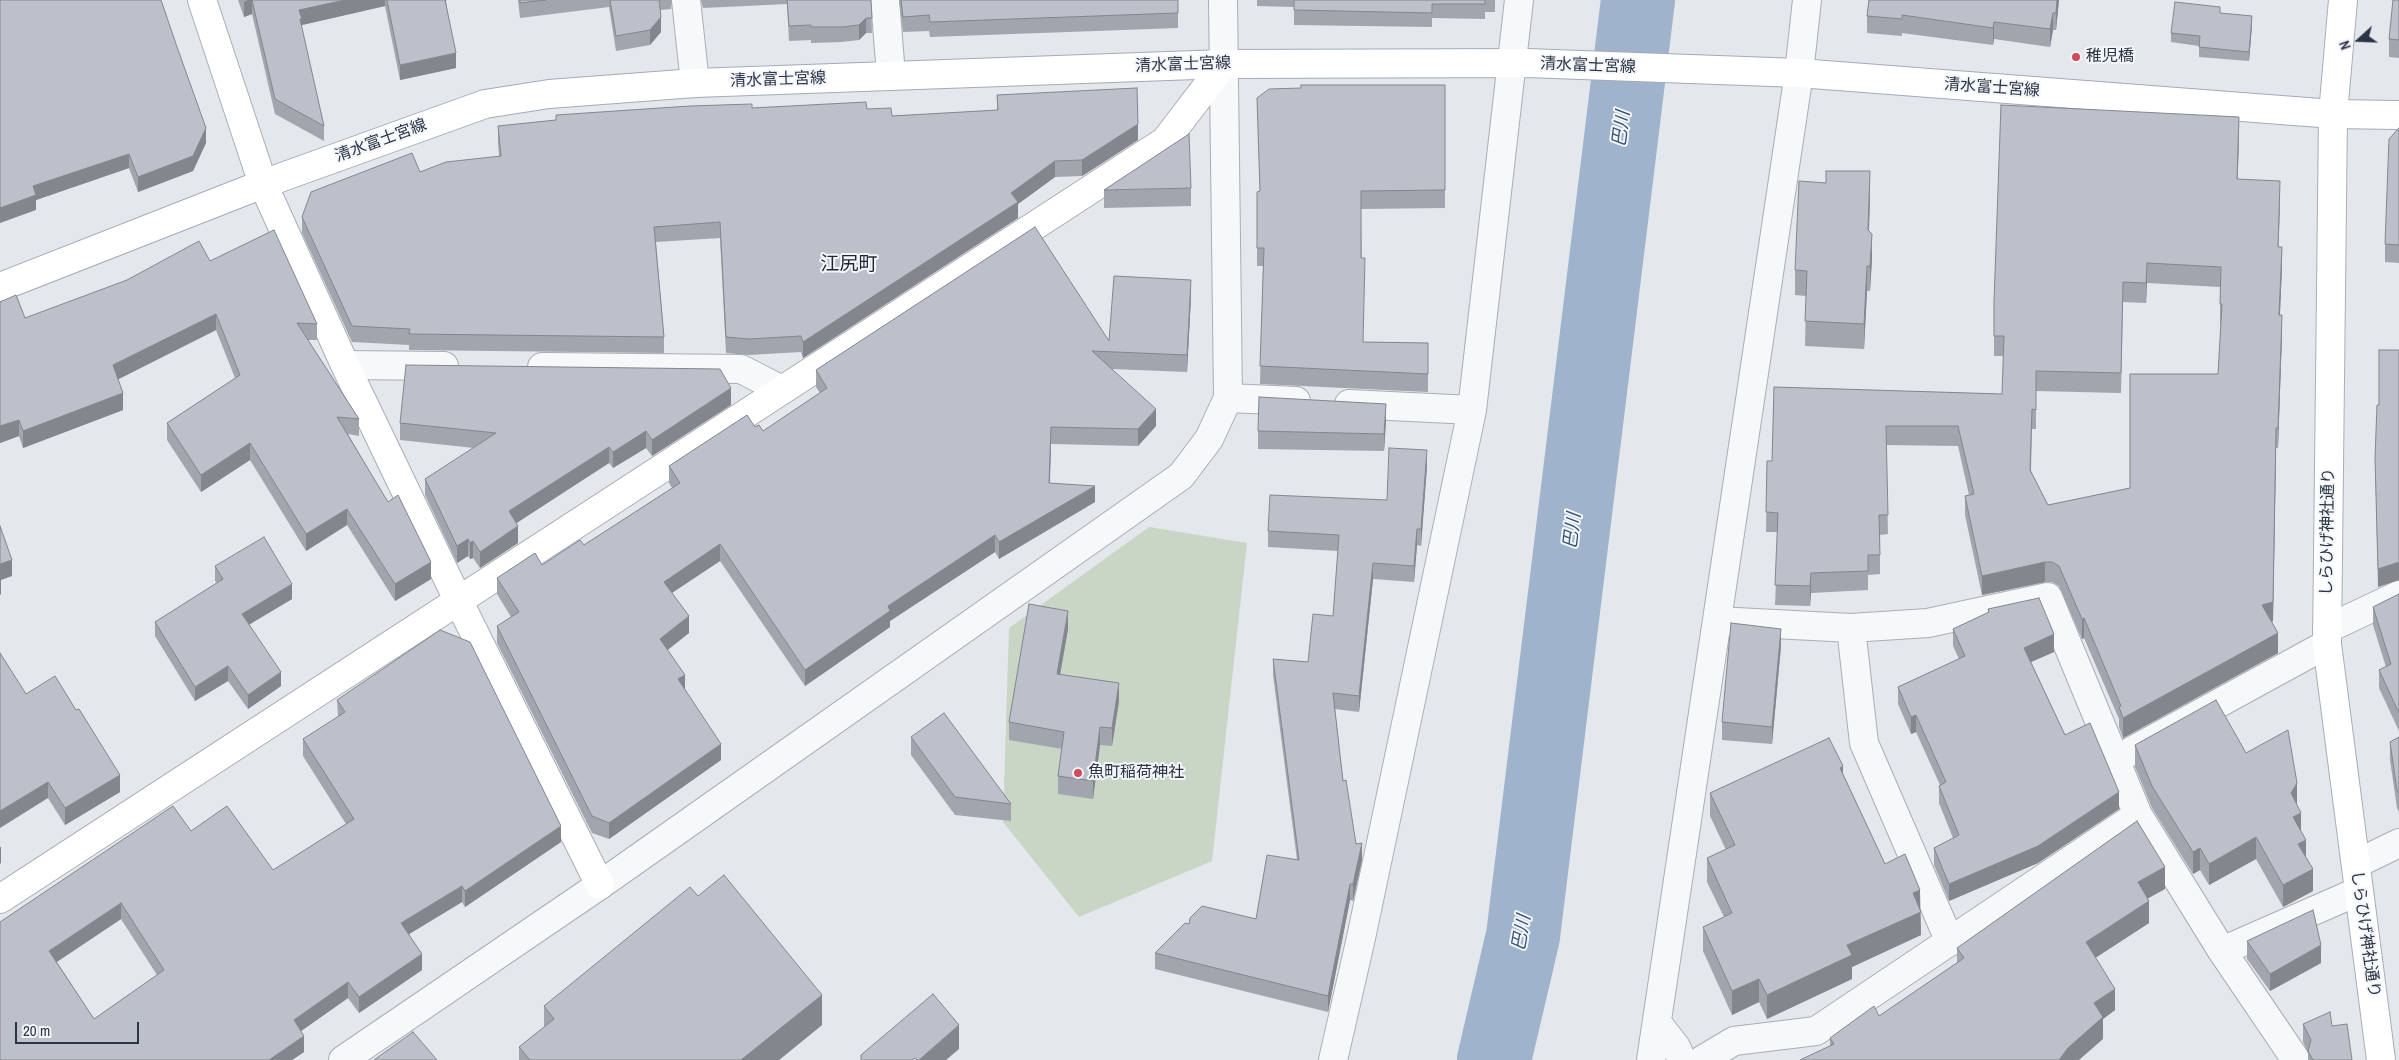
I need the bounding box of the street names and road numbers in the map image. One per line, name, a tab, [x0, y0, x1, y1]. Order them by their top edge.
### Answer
street label: 清水富士宮線	[1135, 54, 1231, 76]
street label: 清水富士宮線	[1540, 55, 1636, 77]
street label: 清水富士宮線	[730, 69, 826, 91]
street label: 清水富士宮線	[1943, 75, 2041, 101]
street label: 清水富士宮線	[333, 116, 429, 166]
street label: しらひげ神社通り	[2317, 468, 2339, 596]
street label: しらひげ神社通り	[2347, 869, 2383, 999]

